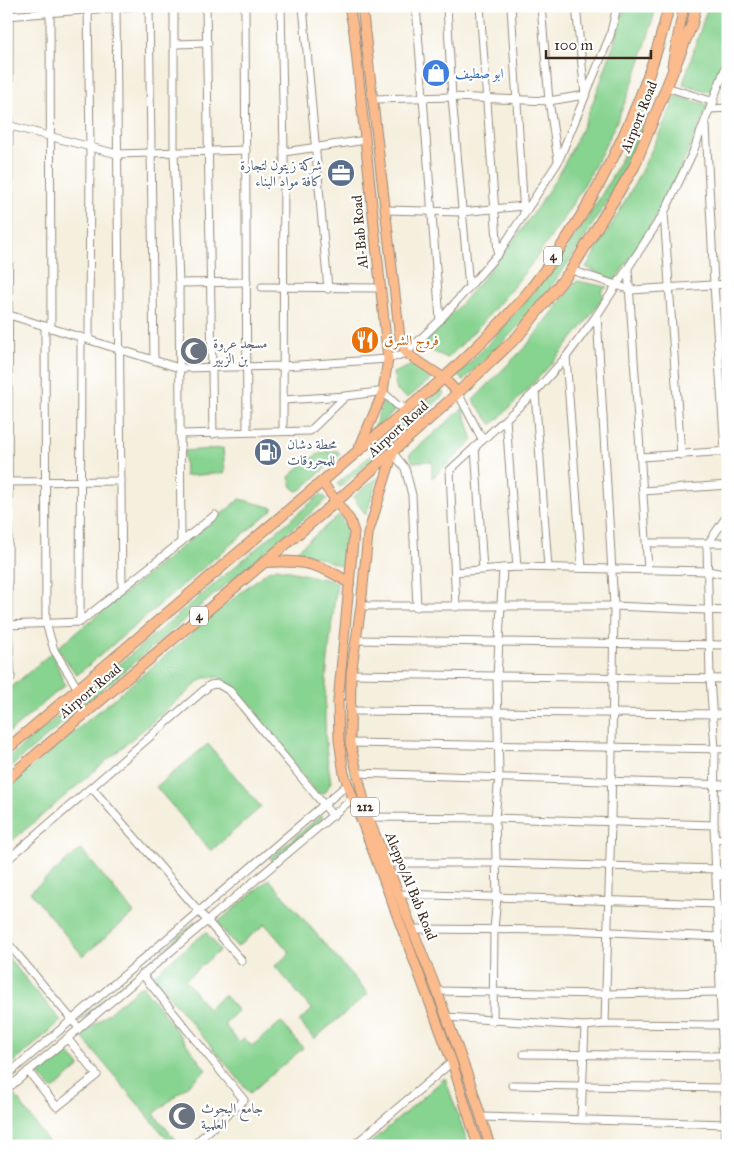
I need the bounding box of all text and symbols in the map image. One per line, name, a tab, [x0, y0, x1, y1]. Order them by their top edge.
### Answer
scale bar	[546, 28, 652, 60]
text: 100 m	[554, 36, 594, 54]
shop icon: ابو صطيف	[421, 58, 451, 88]
place label: ابو صطيف	[455, 65, 504, 82]
street label: Airport Road	[617, 79, 661, 156]
place label: شركة زيتون لتجارة كافة مواد البناء	[240, 157, 322, 190]
office icon: شركة زيتون لتجارة كافة مواد البناء	[326, 158, 356, 188]
street label: Al-Bab Road	[348, 195, 372, 270]
road number: 4	[544, 247, 562, 266]
restaurant icon: فروج الشرق	[350, 325, 380, 355]
place label: فروج الشرق	[384, 332, 439, 353]
place label: مسجد عروة بن الزبير	[211, 335, 268, 368]
mosque icon: مسجد عروة بن الزبير	[179, 336, 209, 366]
street label: Airport Road	[363, 397, 432, 461]
place label: محطة دشان للمحروقات	[287, 436, 338, 469]
fuel station icon: محطة دشان للمحروقات	[253, 437, 283, 467]
road number: 4	[190, 606, 208, 626]
street label: Airport Road	[55, 660, 124, 722]
road number: 212	[351, 798, 379, 816]
street label: Aleppo/Al Bab Road	[381, 829, 440, 942]
place label: جامع البحوث العلمية	[201, 1100, 263, 1133]
mosque icon: جامع البحوث العلمية	[167, 1101, 197, 1131]

